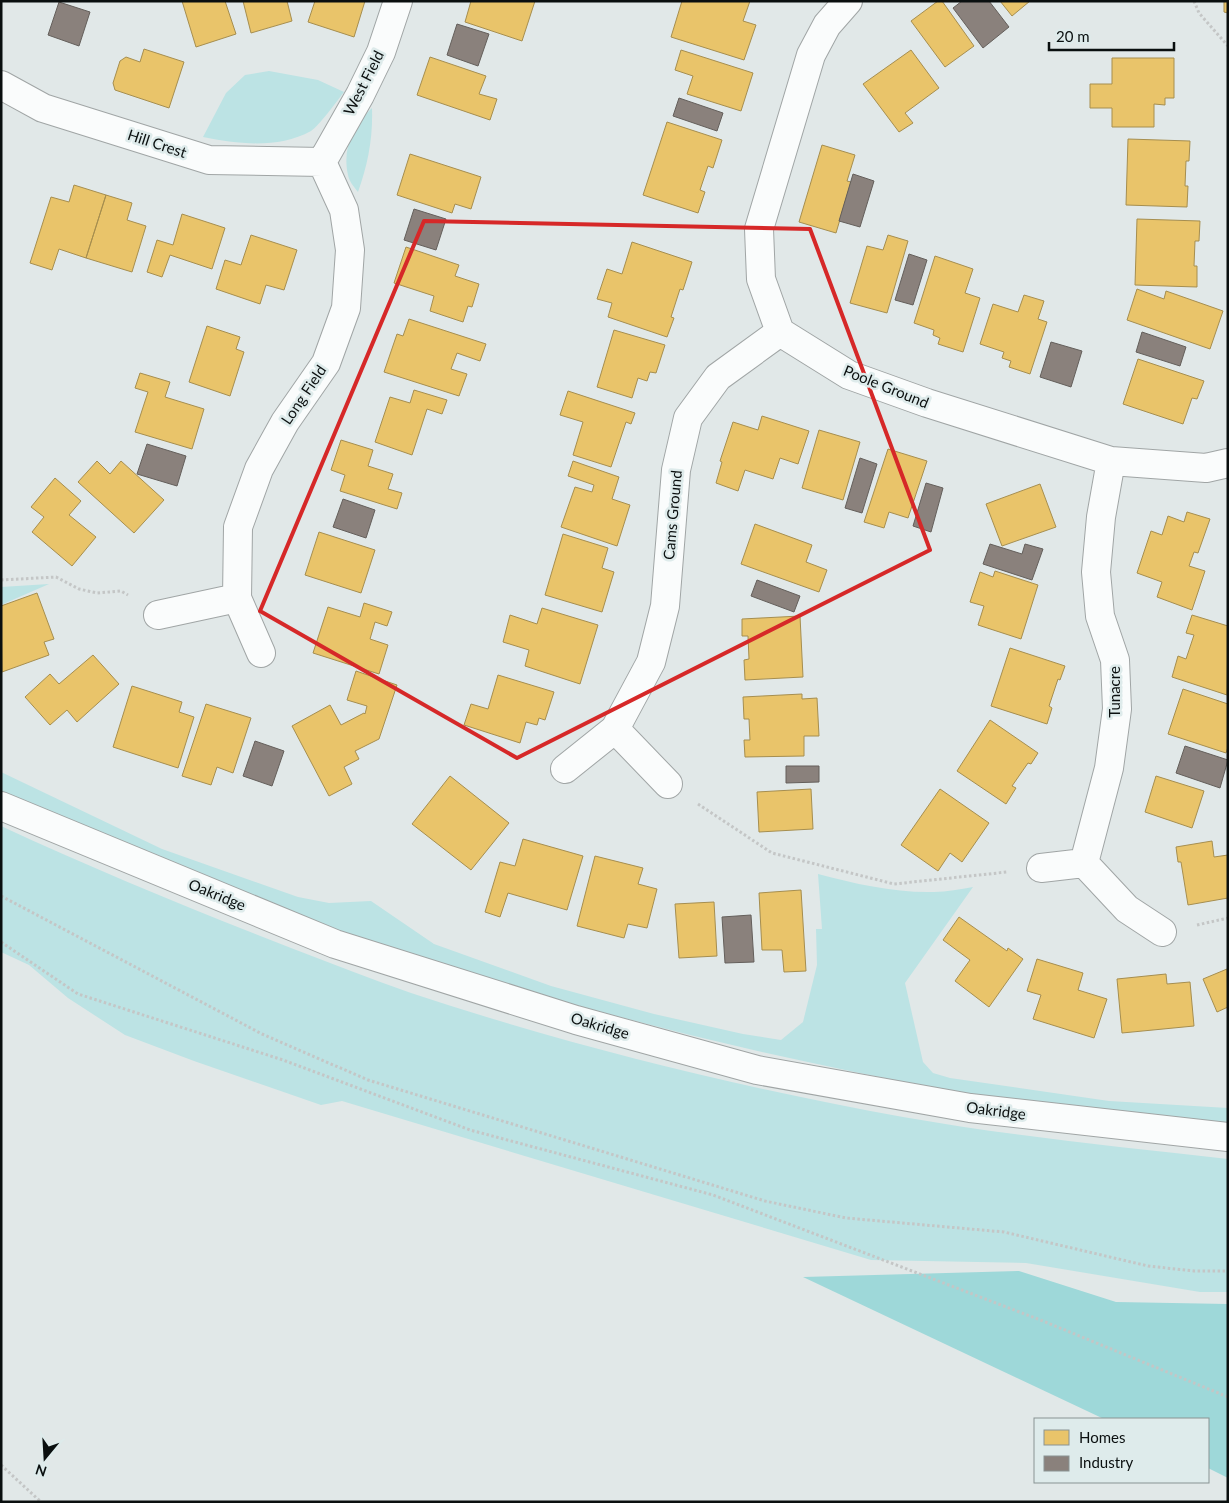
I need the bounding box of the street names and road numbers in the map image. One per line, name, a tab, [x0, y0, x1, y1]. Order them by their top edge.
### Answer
street label: West Field	[339, 47, 387, 118]
street label: Hill Crest	[126, 125, 190, 161]
street label: Long Field	[277, 361, 330, 427]
street label: Poole Ground	[841, 361, 932, 411]
street label: Cams Ground	[659, 469, 685, 560]
street label: Tunacre	[1105, 666, 1123, 718]
street label: Oakridge	[186, 874, 249, 914]
street label: Oakridge	[569, 1008, 632, 1042]
street label: Oakridge	[965, 1097, 1027, 1123]

